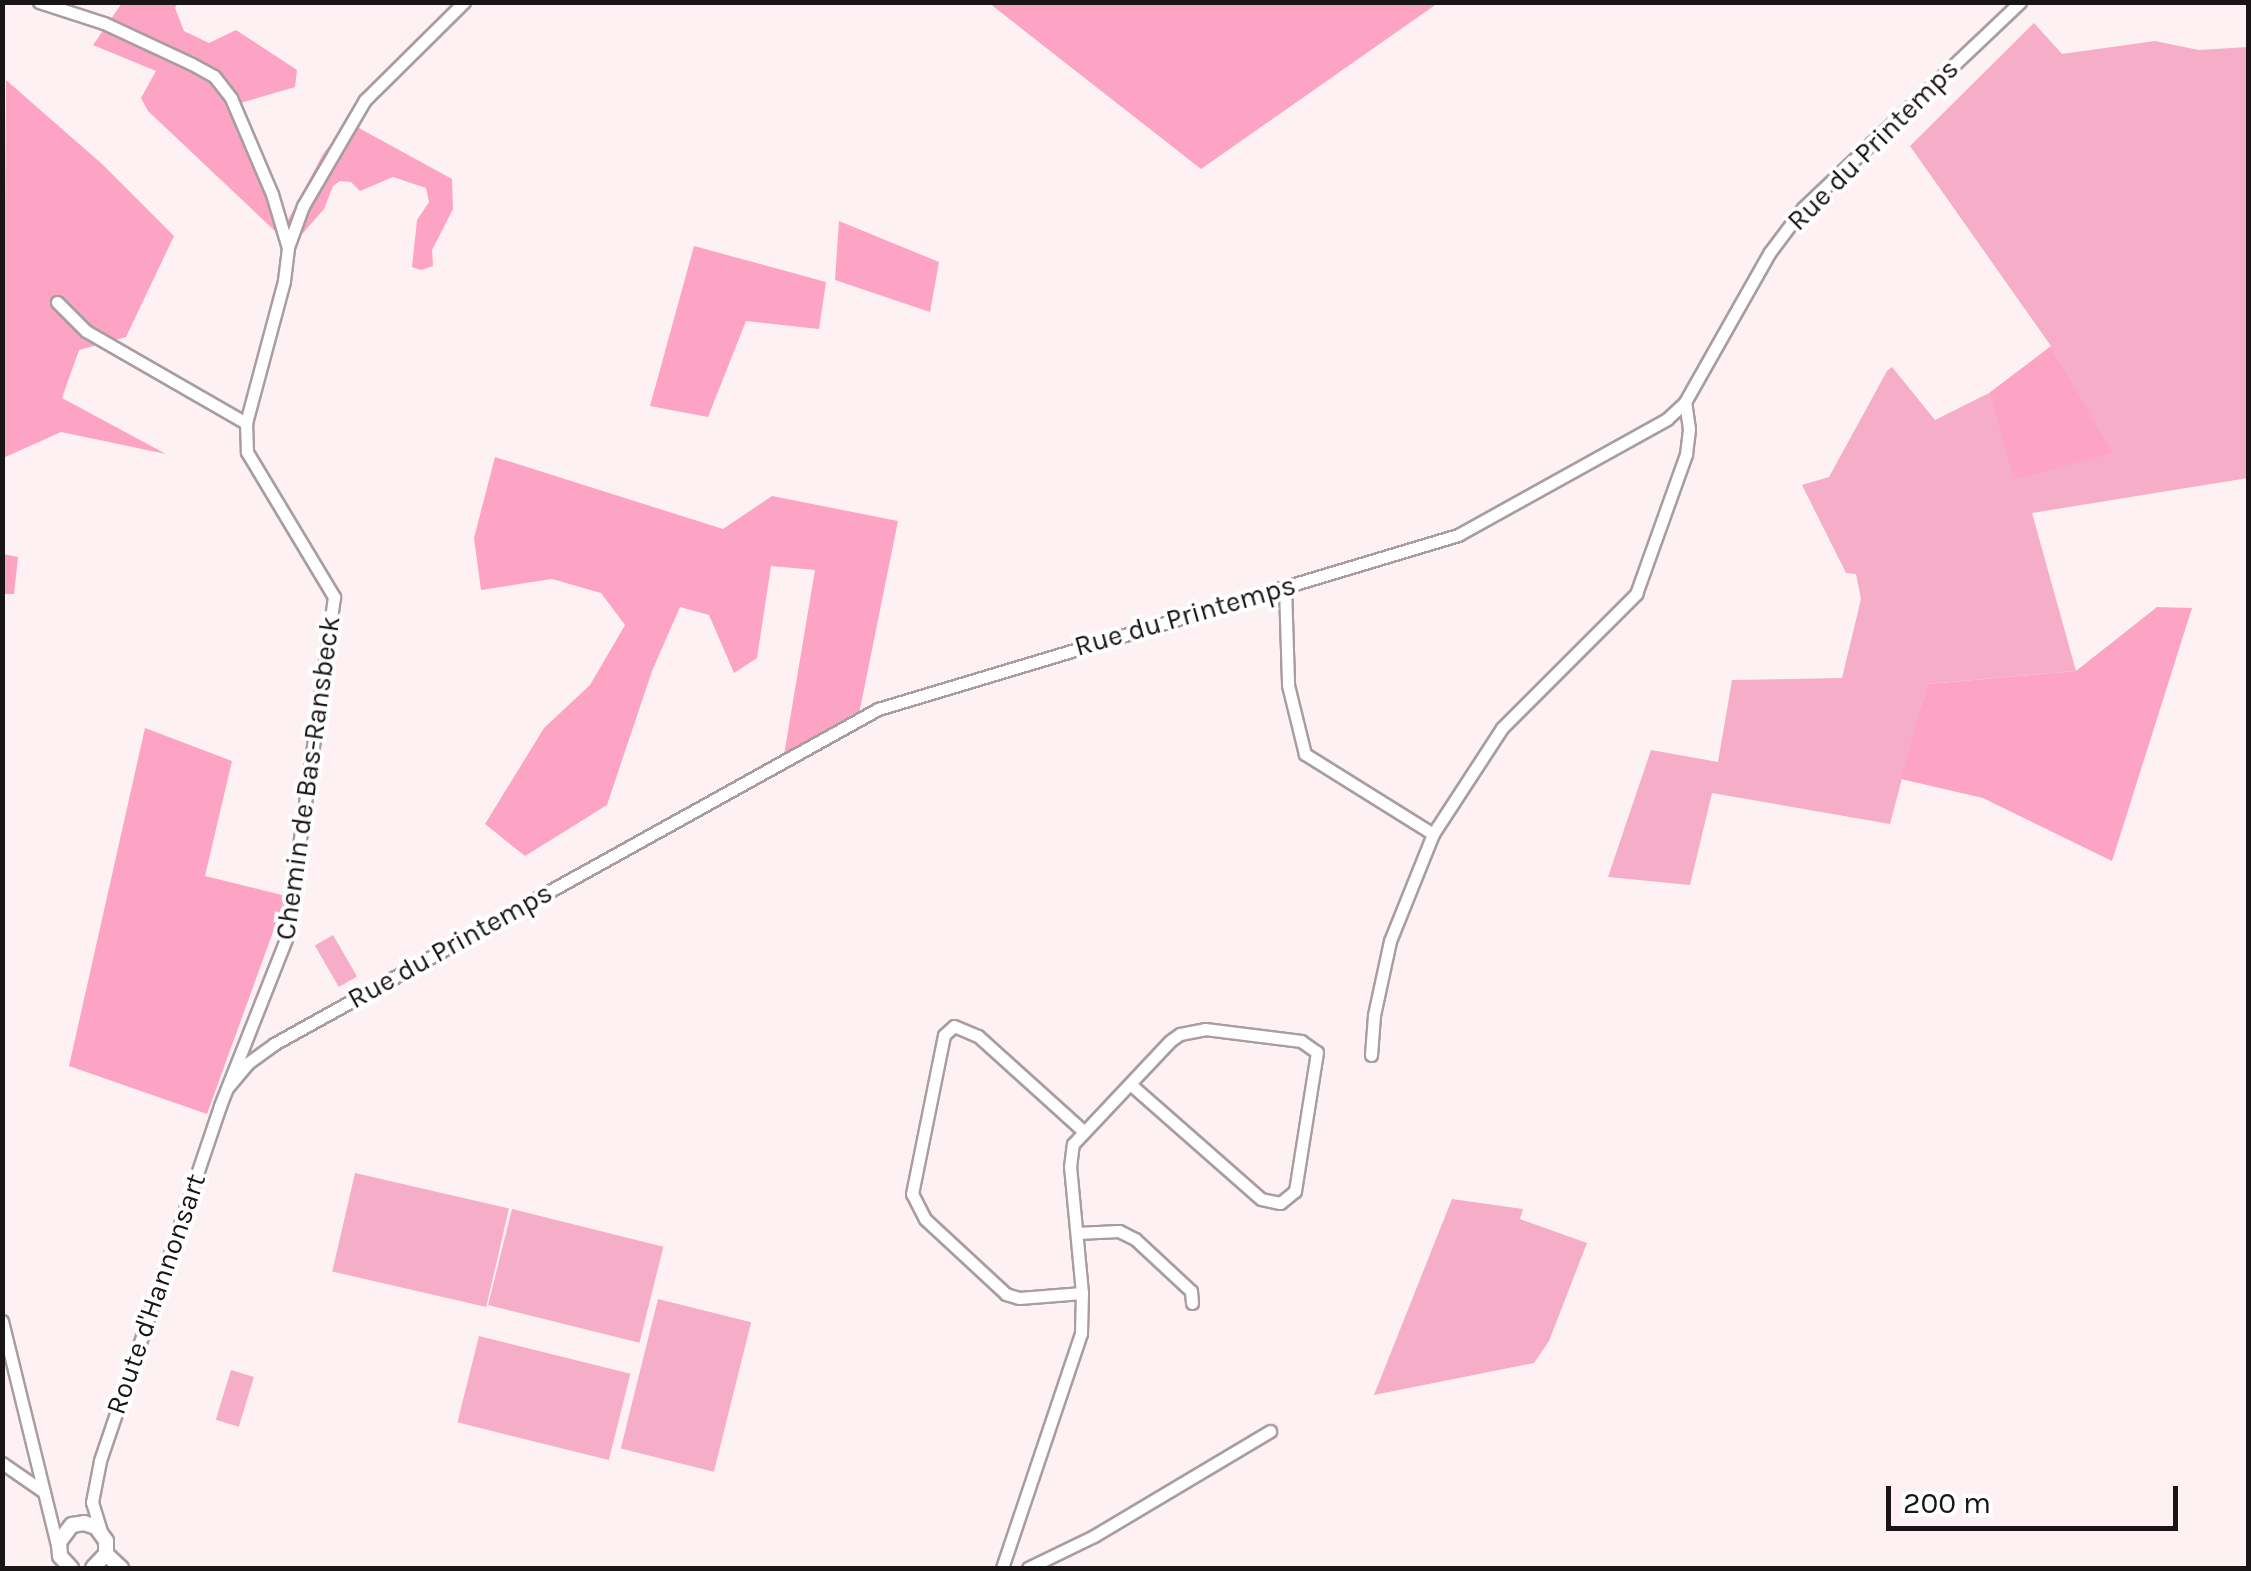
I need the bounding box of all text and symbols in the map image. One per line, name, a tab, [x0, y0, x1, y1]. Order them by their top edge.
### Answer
street label: Rue du Printemps	[1780, 52, 1966, 238]
street label: Rue du Printemps	[1071, 568, 1299, 664]
street label: Chemin de Bas-Ransbeck	[269, 614, 347, 942]
street label: Rue du Printemps	[342, 876, 558, 1016]
street label: Route d'Hannonsart	[99, 1169, 213, 1419]
scale bar	[1891, 1466, 2184, 1528]
text: 200 m	[1903, 1485, 1991, 1521]

